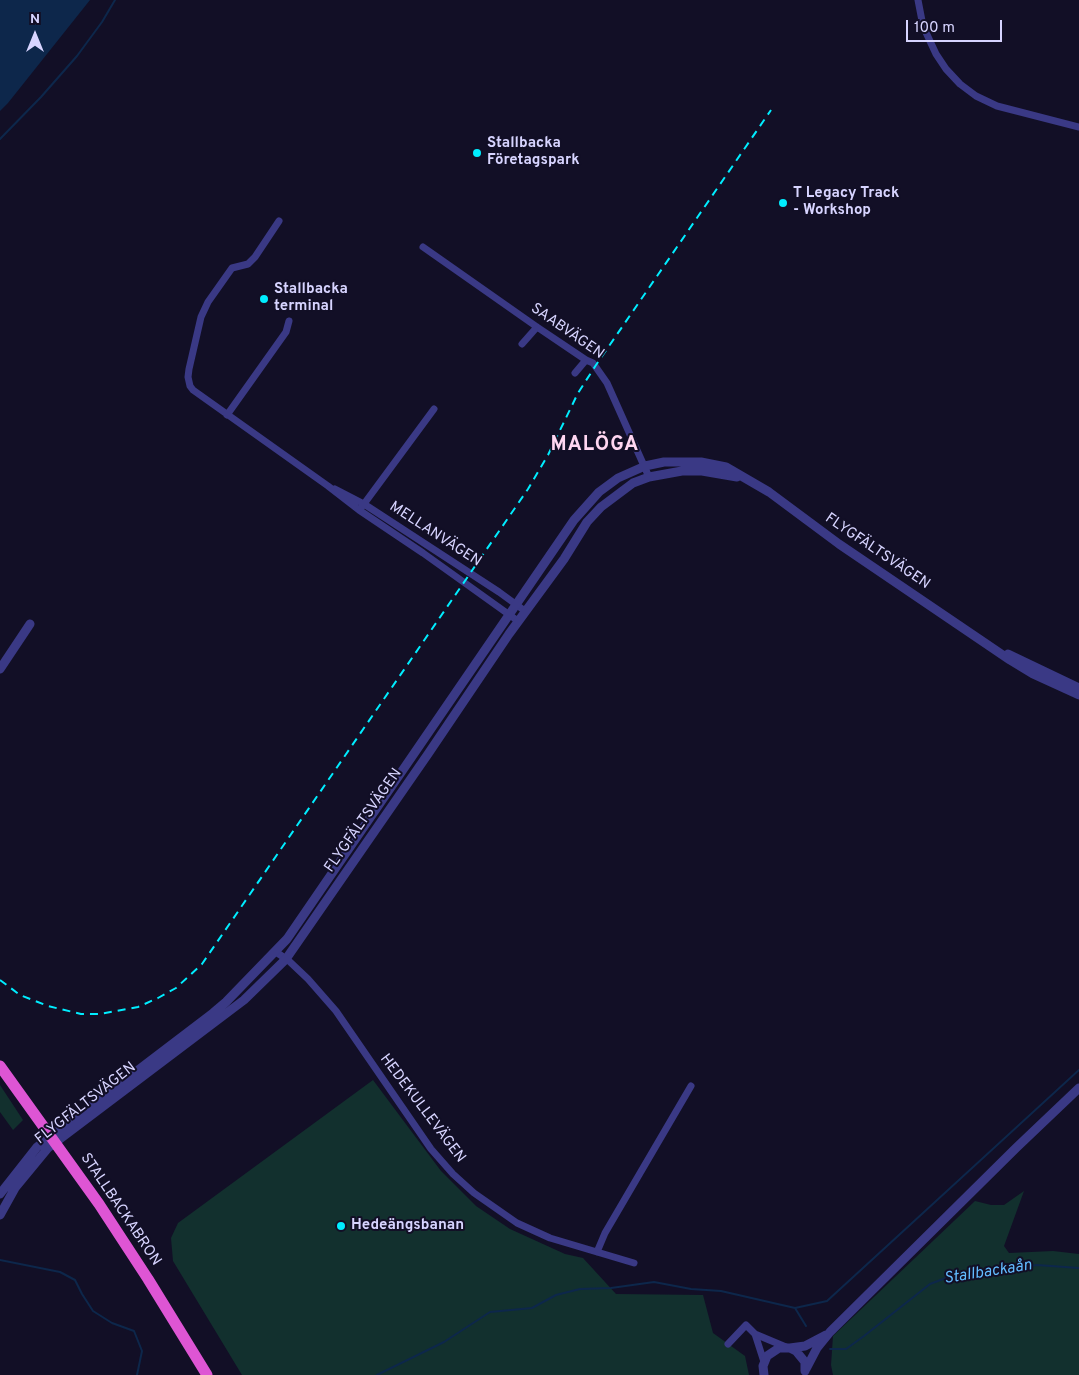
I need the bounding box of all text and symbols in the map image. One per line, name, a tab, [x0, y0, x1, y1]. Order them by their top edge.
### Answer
north arrow	[10, 10, 60, 60]
scale bar	[909, 10, 1005, 42]
text: N	[30, 11, 40, 28]
text: 100 m	[914, 19, 955, 38]
place label: Stallbacka Företagspark	[487, 135, 580, 170]
marker: Stallbacka Företagspark	[471, 147, 483, 159]
place label: T Legacy Track - Workshop	[793, 185, 899, 220]
marker: T Legacy Track - Workshop	[777, 197, 789, 209]
place label: Stallbacka terminal	[274, 281, 348, 316]
marker: Stallbacka terminal	[258, 293, 270, 305]
street label: SAABVÄGEN	[527, 300, 607, 364]
district label: MALÖGA	[550, 434, 640, 458]
street label: MELLANVÄGEN	[386, 499, 484, 571]
street label: FLYGFÄLTSVÄGEN	[821, 510, 933, 594]
street label: FLYGFÄLTSVÄGEN	[321, 765, 407, 877]
street label: HEDEKULLEVÄGEN	[375, 1051, 469, 1167]
street label: FLYGFÄLTSVÄGEN	[32, 1059, 140, 1149]
street label: STALLBACKABRON	[76, 1150, 164, 1270]
place label: Hedeängsbanan	[351, 1217, 464, 1235]
marker: Hedeängsbanan	[335, 1220, 347, 1232]
water label: Stallbackaån	[943, 1257, 1033, 1289]

